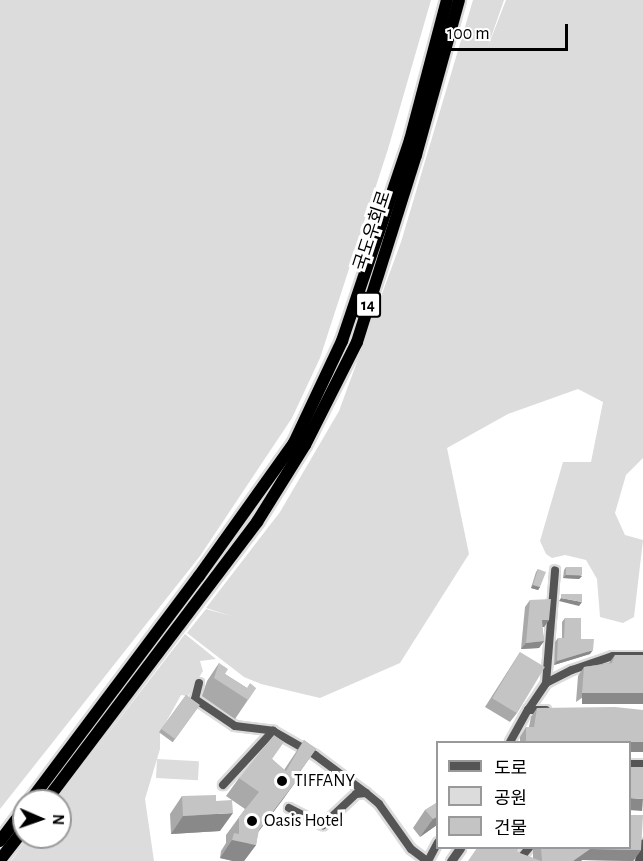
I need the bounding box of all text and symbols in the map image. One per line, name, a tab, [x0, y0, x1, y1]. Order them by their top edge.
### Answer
scale bar	[439, 12, 571, 50]
text: 100 m	[447, 25, 490, 43]
street label: 국도우회로	[350, 188, 396, 274]
road number: 14	[354, 292, 382, 318]
legend	[436, 741, 631, 849]
text: 도로	[494, 760, 527, 778]
place label: TIFFANY	[294, 770, 355, 792]
marker: TIFFANY	[275, 774, 289, 788]
north arrow	[12, 789, 72, 849]
text: 공원	[494, 790, 527, 808]
place label: Oasis Hotel	[264, 810, 343, 832]
text: N	[50, 814, 66, 825]
marker: Oasis Hotel	[245, 814, 259, 828]
text: 건물	[494, 820, 527, 838]

